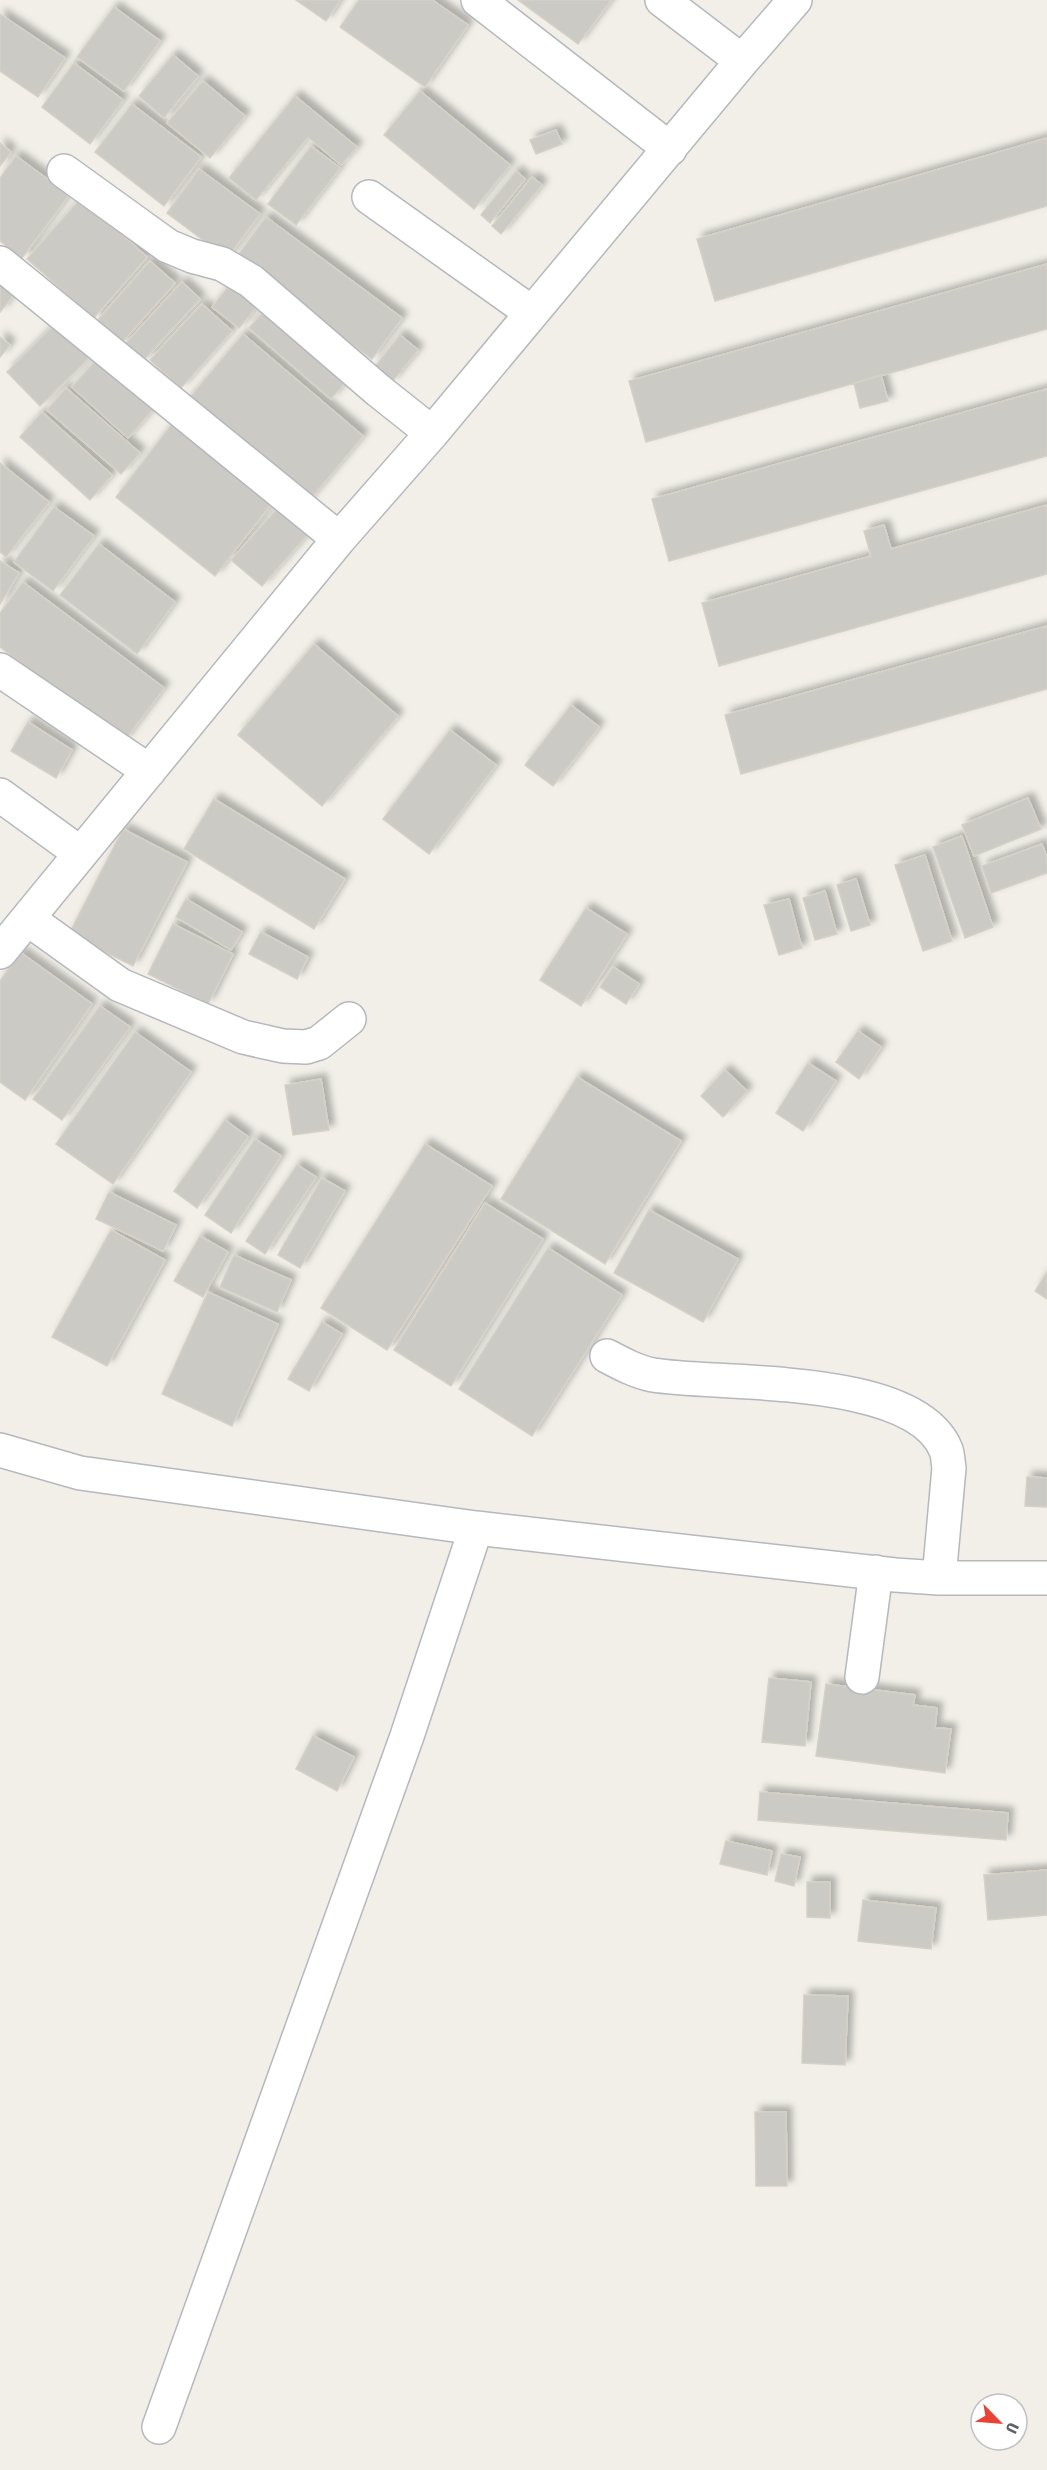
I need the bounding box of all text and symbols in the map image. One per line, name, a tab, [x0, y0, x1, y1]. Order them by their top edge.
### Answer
north arrow	[969, 2392, 1029, 2452]
text: U	[1002, 2420, 1023, 2436]

